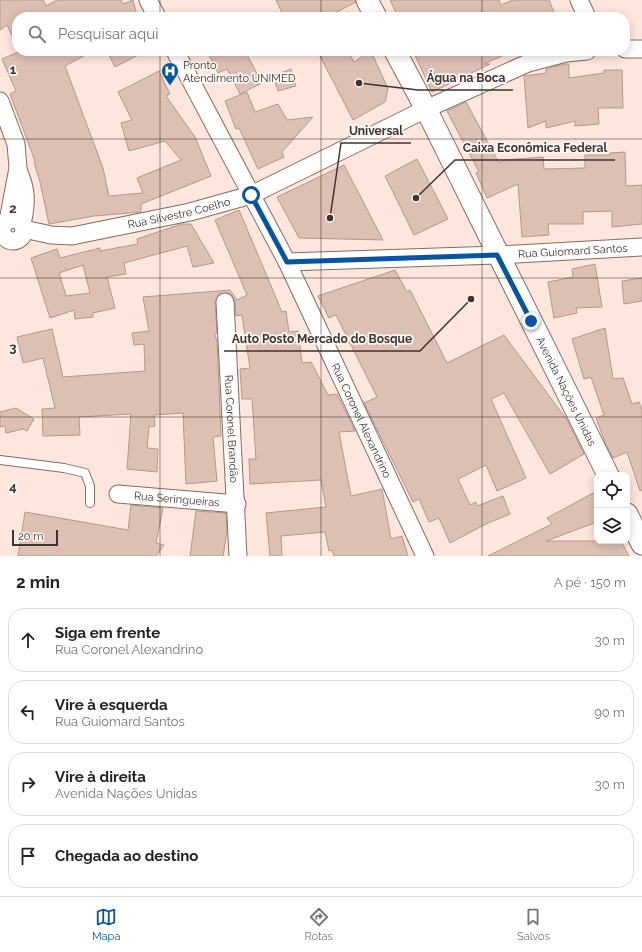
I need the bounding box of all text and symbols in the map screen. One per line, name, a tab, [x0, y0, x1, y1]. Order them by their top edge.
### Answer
search box	[12, 12, 630, 56]
icon: search	[26, 23, 48, 45]
text: Pesquisar aqui	[58, 25, 158, 43]
place label: Pronto Atendimento UNIMED	[183, 59, 296, 85]
hospital icon: Pronto Atendimento UNIMED	[160, 61, 180, 86]
text: 1	[10, 62, 17, 77]
callout: Água na Boca	[418, 66, 513, 90]
text: Água na Boca	[427, 70, 506, 85]
callout: Universal	[341, 119, 411, 143]
text: Universal	[349, 124, 403, 138]
callout: Caixa Econômica Federal	[455, 136, 615, 160]
text: Caixa Econômica Federal	[463, 141, 607, 155]
route start	[242, 186, 260, 204]
street label: Rua Silvestre Coelho	[126, 195, 232, 232]
text: 2	[9, 201, 17, 216]
street label: Rua Guiomard Santos	[518, 242, 628, 261]
route end	[522, 312, 540, 330]
callout: Auto Posto Mercado do Bosque	[224, 327, 420, 351]
text: Auto Posto Mercado do Bosque	[232, 332, 412, 346]
street label: Avenida Nações Unidas	[533, 335, 599, 448]
text: 3	[9, 340, 17, 355]
street label: Rua Coronel Alexandrino	[328, 361, 394, 481]
street label: Rua Coronel Brandão	[222, 375, 240, 484]
map controls	[594, 472, 630, 544]
button: locate	[594, 472, 630, 508]
text: 4	[9, 479, 17, 494]
street label: Rua Seringueiras	[133, 489, 220, 510]
button: layers	[594, 508, 630, 544]
scale bar	[12, 528, 58, 547]
text: 20 m	[18, 530, 43, 543]
text: 2 min	[16, 572, 60, 592]
text: A pé · 150 m	[554, 575, 626, 590]
text: Siga em frente	[55, 624, 160, 642]
icon: ahead	[17, 629, 39, 651]
text: 30 m	[595, 633, 625, 648]
text: Rua Coronel Alexandrino	[55, 642, 203, 657]
text: Vire à esquerda	[55, 696, 168, 714]
icon: left	[17, 701, 39, 723]
text: 90 m	[594, 705, 625, 720]
text: Rua Guiomard Santos	[55, 714, 185, 729]
text: Vire à direita	[55, 768, 146, 786]
icon: right	[17, 773, 39, 795]
text: 30 m	[595, 777, 625, 792]
text: Avenida Nações Unidas	[55, 786, 197, 801]
icon: arrive	[17, 845, 39, 867]
text: Chegada ao destino	[55, 847, 198, 865]
tab: Mapa	[92, 906, 120, 943]
tab: Rotas	[304, 906, 333, 943]
tab: Salvos	[517, 906, 550, 943]

